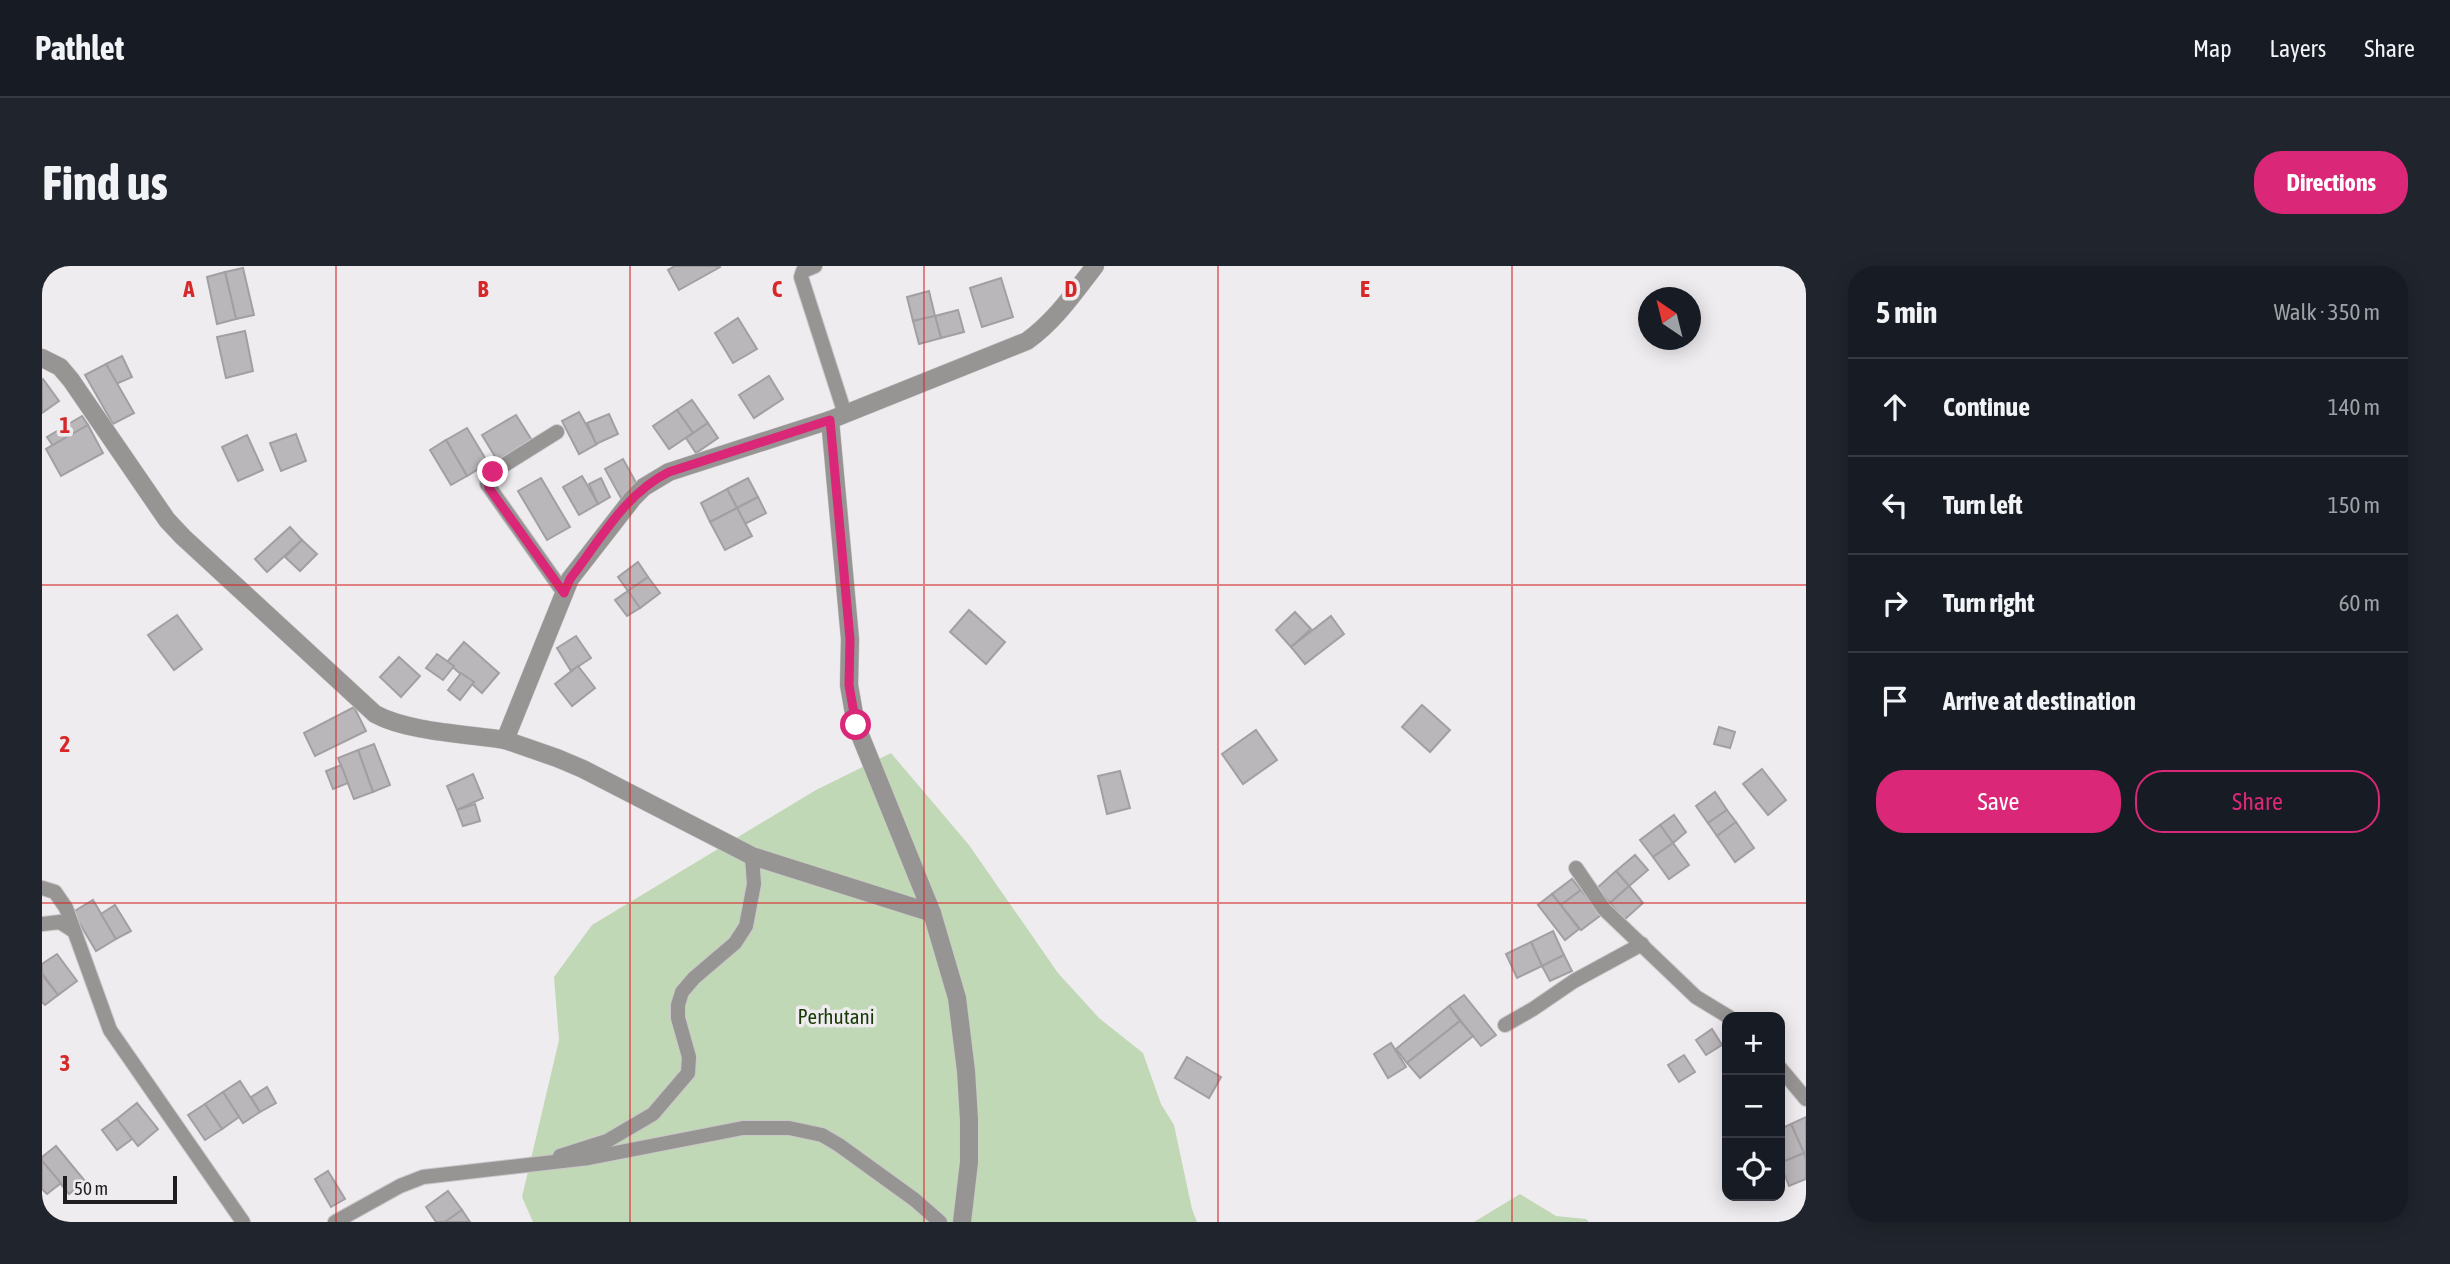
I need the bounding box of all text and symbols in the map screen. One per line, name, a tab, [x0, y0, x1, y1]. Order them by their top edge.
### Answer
text: Pathlet	[35, 29, 124, 67]
text: Map	[2193, 35, 2232, 62]
text: Layers	[2270, 35, 2326, 62]
text: Share	[2364, 35, 2415, 62]
button: Directions	[2254, 151, 2408, 214]
text: Find us	[42, 154, 168, 210]
text: A	[182, 276, 195, 302]
text: B	[478, 276, 489, 302]
text: C	[772, 276, 783, 302]
text: D	[1065, 276, 1078, 302]
text: E	[1360, 276, 1370, 302]
north arrow	[1638, 287, 1701, 350]
text: 5 min	[1876, 295, 1937, 329]
text: Walk · 350 m	[2274, 299, 2380, 325]
icon: ahead	[1876, 388, 1914, 426]
text: Continue	[1943, 392, 2030, 422]
text: 140 m	[2328, 394, 2380, 420]
text: 1	[60, 412, 71, 438]
route end	[477, 456, 508, 487]
icon: left	[1876, 486, 1914, 524]
text: Turn left	[1943, 490, 2023, 520]
text: 150 m	[2328, 492, 2380, 518]
icon: right	[1876, 584, 1914, 622]
text: Turn right	[1943, 588, 2034, 618]
text: 60 m	[2339, 590, 2380, 616]
icon: arrive	[1876, 682, 1914, 720]
text: Arrive at destination	[1943, 686, 2136, 716]
route start	[840, 709, 871, 740]
text: 2	[60, 731, 70, 757]
button: Save	[1876, 770, 2121, 833]
button: Share	[2135, 770, 2380, 833]
park label: Perhutani	[798, 1004, 874, 1028]
map controls	[1722, 1012, 1785, 1201]
button: +	[1722, 1012, 1785, 1075]
text: 3	[60, 1050, 70, 1076]
button: −	[1722, 1075, 1785, 1138]
button: locate	[1722, 1138, 1785, 1201]
scale bar	[63, 1173, 177, 1205]
text: 50 m	[74, 1177, 108, 1199]

